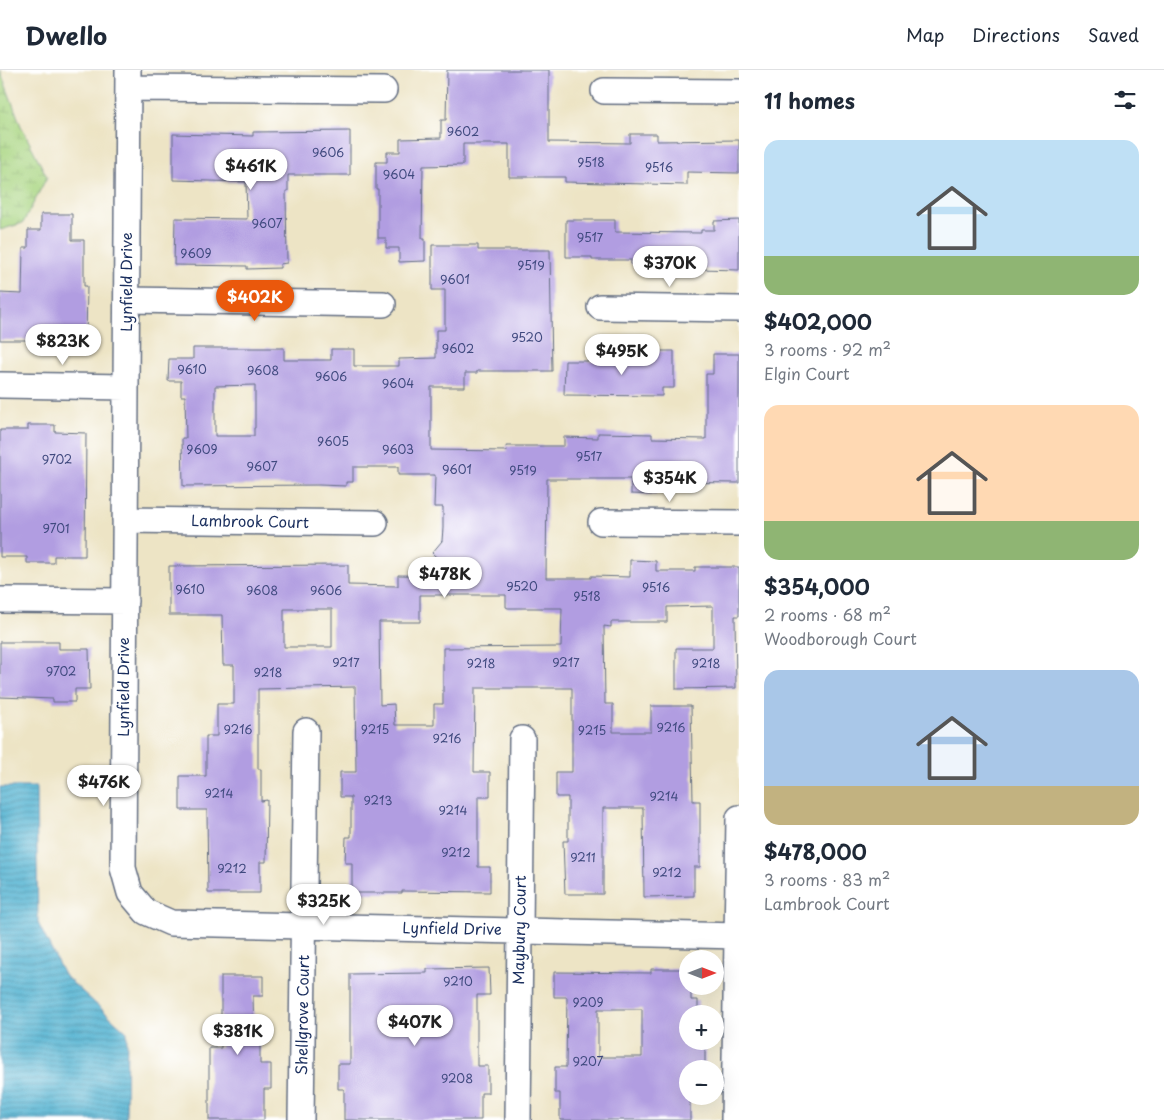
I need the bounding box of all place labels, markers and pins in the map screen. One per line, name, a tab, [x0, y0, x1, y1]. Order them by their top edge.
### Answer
pin: $461K	[216, 148, 286, 191]
pin: $370K	[635, 246, 705, 288]
pin: $402K	[220, 280, 290, 322]
pin: $823K	[28, 324, 98, 366]
pin: $495K	[587, 334, 657, 376]
pin: $354K	[635, 460, 705, 503]
pin: $478K	[410, 556, 480, 599]
pin: $476K	[69, 764, 139, 807]
pin: $325K	[289, 884, 359, 926]
pin: $407K	[380, 1004, 450, 1047]
pin: $381K	[203, 1014, 273, 1056]

